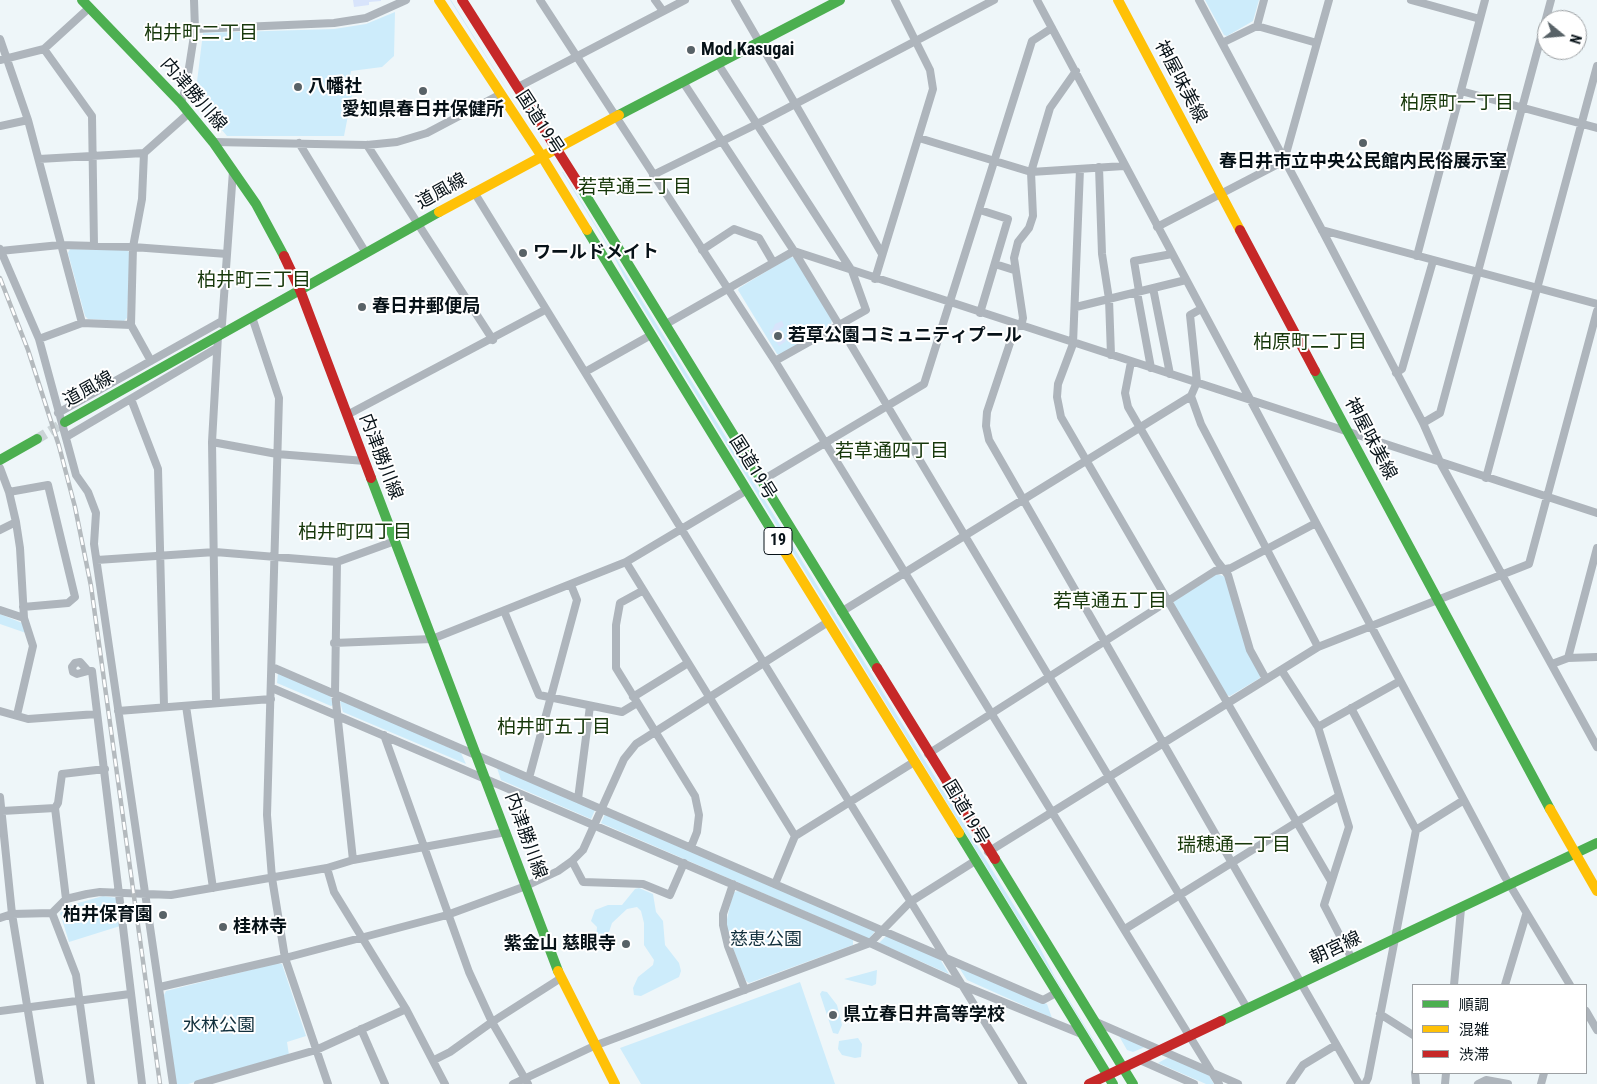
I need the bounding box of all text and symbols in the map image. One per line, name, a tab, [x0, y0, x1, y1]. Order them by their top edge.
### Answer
north arrow	[1537, 10, 1587, 60]
district label: 柏井町二丁目	[144, 23, 258, 45]
text: N	[1566, 33, 1584, 46]
street label: 神屋味美線	[1149, 37, 1211, 127]
place label: Mod Kasugai	[701, 39, 794, 61]
marker: Mod Kasugai	[685, 44, 697, 56]
street label: 内津勝川線	[155, 54, 231, 136]
place label: 八幡社	[308, 76, 362, 98]
marker: 八幡社	[292, 81, 304, 93]
marker: 愛知県春日井保健所	[417, 85, 429, 97]
street label: 国道19号	[510, 87, 568, 159]
district label: 柏原町一丁目	[1400, 93, 1514, 115]
place label: 愛知県春日井保健所	[342, 99, 504, 121]
marker: 春日井市立中央公民館内民俗展示室	[1357, 137, 1369, 149]
place label: 春日井市立中央公民館内民俗展示室	[1219, 151, 1507, 173]
street label: 道風線	[413, 169, 471, 215]
district label: 若草通三丁目	[578, 177, 692, 199]
place label: ワールドメイト	[533, 242, 659, 264]
marker: ワールドメイト	[517, 247, 529, 259]
district label: 柏井町三丁目	[197, 270, 311, 292]
place label: 春日井郵便局	[372, 296, 480, 318]
marker: 春日井郵便局	[356, 301, 368, 313]
place label: 若草公園コミュニティプール	[788, 325, 1022, 347]
marker: 若草公園コミュニティプール	[772, 330, 784, 342]
district label: 柏原町二丁目	[1253, 332, 1367, 354]
street label: 道風線	[60, 367, 118, 413]
street label: 神屋味美線	[1339, 394, 1401, 484]
street label: 内津勝川線	[354, 411, 406, 503]
street label: 国道19号	[724, 432, 780, 504]
district label: 若草通四丁目	[835, 441, 949, 463]
district label: 柏井町四丁目	[298, 522, 412, 544]
road number: 19	[764, 528, 792, 554]
district label: 若草通五丁目	[1053, 591, 1167, 613]
district label: 柏井町五丁目	[497, 717, 611, 739]
street label: 国道19号	[937, 777, 993, 849]
street label: 内津勝川線	[499, 790, 551, 882]
district label: 瑞穂通一丁目	[1177, 835, 1291, 857]
place label: 柏井保育園	[63, 904, 153, 926]
marker: 柏井保育園	[157, 909, 169, 921]
place label: 桂林寺	[233, 916, 287, 938]
marker: 桂林寺	[217, 921, 229, 933]
street label: 朝宮線	[1307, 928, 1365, 970]
park label: 慈恵公園	[730, 929, 802, 951]
place label: 紫金山 慈眼寺	[504, 933, 616, 955]
marker: 紫金山 慈眼寺	[620, 938, 632, 950]
legend	[1412, 984, 1587, 1074]
text: 順調	[1459, 996, 1489, 1014]
place label: 県立春日井高等学校	[843, 1004, 1005, 1026]
marker: 県立春日井高等学校	[827, 1009, 839, 1021]
park label: 水林公園	[183, 1015, 255, 1037]
text: 混雑	[1459, 1021, 1489, 1039]
text: 渋滞	[1459, 1046, 1489, 1064]

